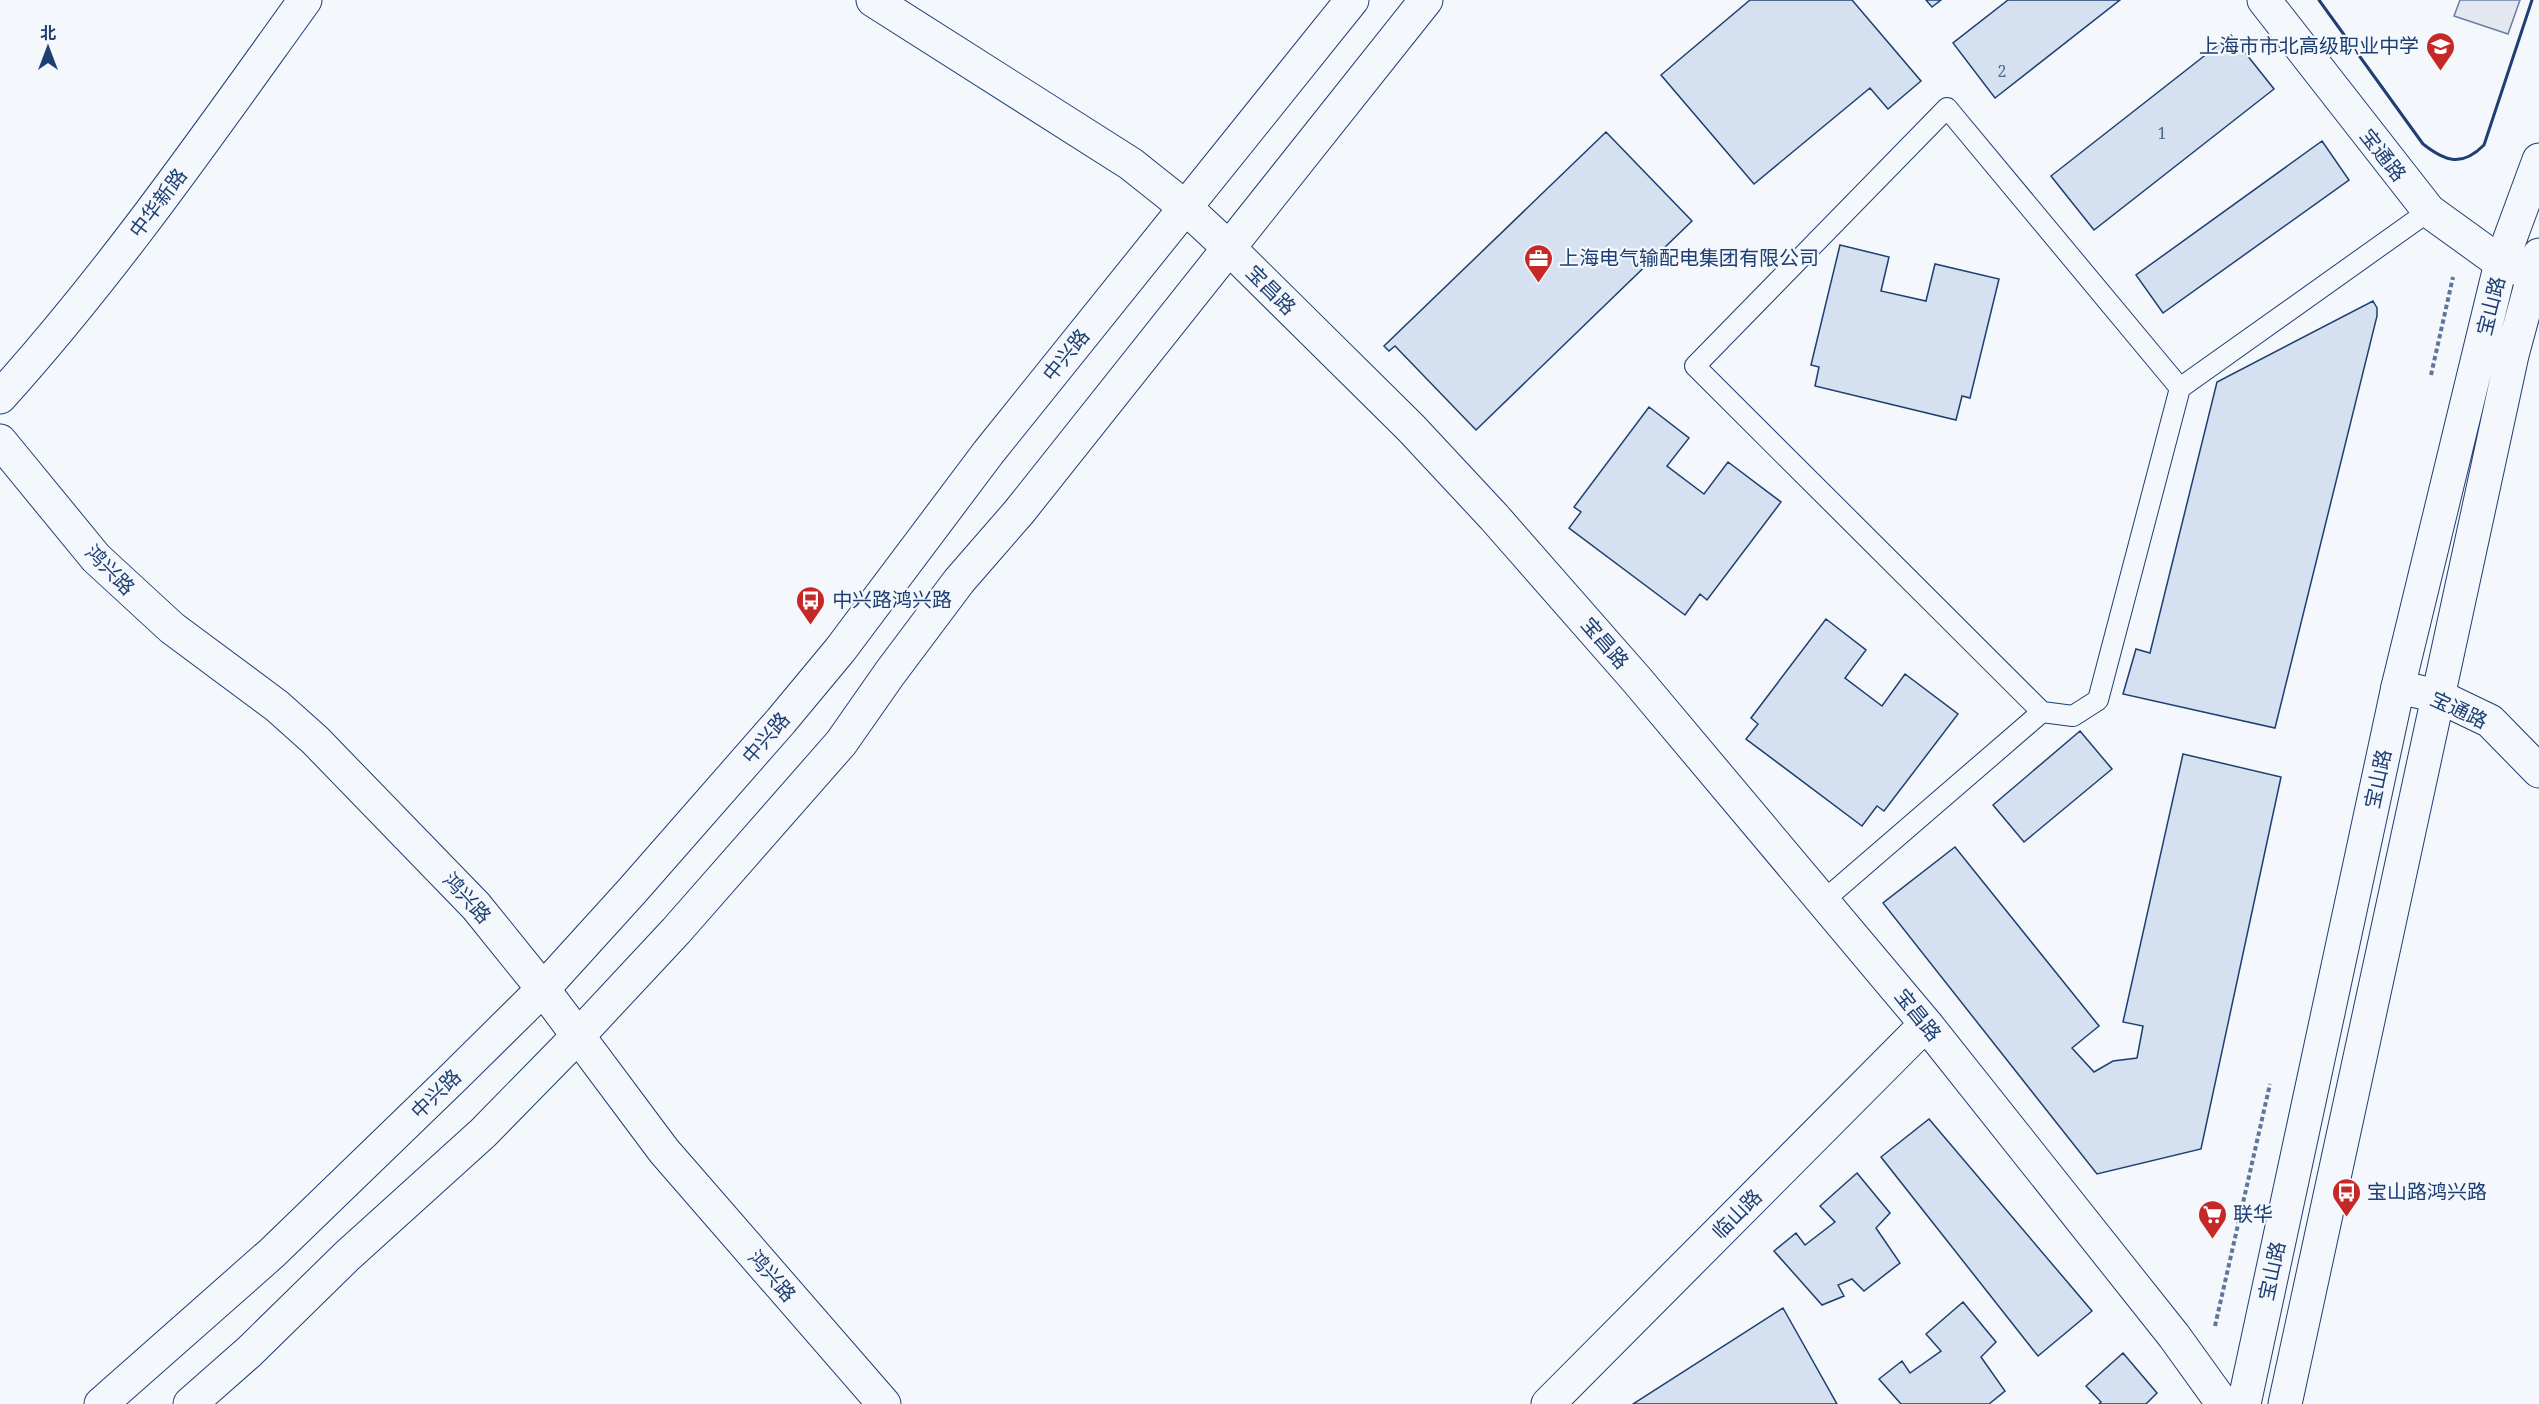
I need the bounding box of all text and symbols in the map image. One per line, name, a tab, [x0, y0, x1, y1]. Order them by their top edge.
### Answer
north arrow	[18, 18, 78, 78]
text: 北	[40, 22, 56, 44]
school or university icon: 上海市市北高级职业中学	[2424, 30, 2456, 72]
place label: 上海市市北高级职业中学	[2199, 32, 2419, 59]
house number: 2	[1998, 60, 2006, 82]
house number: 1	[2158, 122, 2166, 144]
street label: 宝通路	[2354, 123, 2413, 187]
street label: 中华新路	[123, 163, 192, 243]
office icon: 上海电气输配电集团有限公司	[1522, 242, 1554, 284]
place label: 上海电气输配电集团有限公司	[1559, 244, 1819, 271]
street label: 宝昌路	[1241, 259, 1302, 320]
street label: 宝山路	[2470, 274, 2511, 338]
street label: 中兴路	[1036, 323, 1095, 386]
street label: 鸿兴路	[80, 539, 141, 601]
bus stop icon: 中兴路鸿兴路	[795, 584, 827, 626]
place label: 中兴路鸿兴路	[832, 586, 952, 613]
street label: 宝昌路	[1576, 611, 1635, 674]
street label: 宝通路	[2426, 685, 2492, 734]
street label: 中兴路	[736, 706, 795, 769]
street label: 宝山路	[2358, 747, 2397, 811]
street label: 鸿兴路	[437, 866, 497, 929]
street label: 宝昌路	[1889, 983, 1948, 1046]
street label: 中兴路	[405, 1063, 467, 1124]
bus stop icon: 宝山路鸿兴路	[2330, 1176, 2362, 1218]
place label: 宝山路鸿兴路	[2367, 1178, 2487, 1205]
street label: 临山路	[1706, 1183, 1767, 1244]
supermarket icon: 联华	[2196, 1198, 2228, 1240]
place label: 联华	[2233, 1200, 2273, 1227]
street label: 宝山路	[2252, 1239, 2291, 1303]
street label: 鸿兴路	[743, 1244, 802, 1307]

